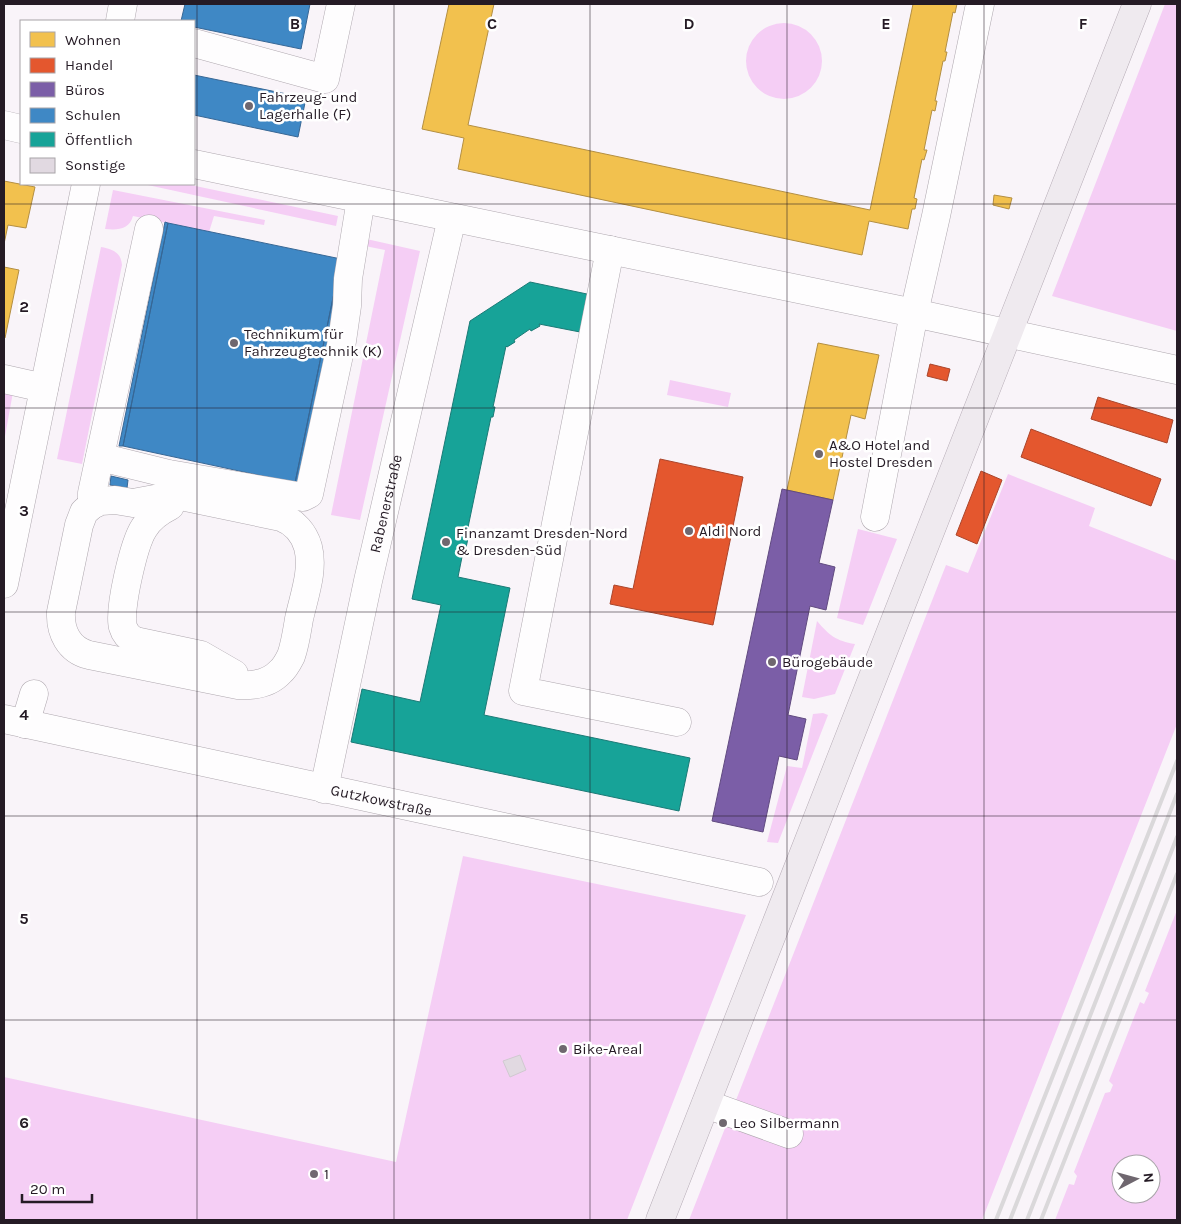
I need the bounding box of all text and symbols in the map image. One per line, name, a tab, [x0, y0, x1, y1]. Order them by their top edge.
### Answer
text: B	[290, 14, 300, 33]
text: C	[487, 14, 497, 33]
text: D	[684, 14, 695, 33]
text: E	[881, 14, 891, 33]
text: F	[1079, 14, 1088, 33]
legend	[20, 20, 195, 185]
text: Wohnen	[65, 31, 121, 49]
text: Handel	[65, 56, 113, 74]
text: Büros	[65, 81, 105, 99]
place label: Fahrzeug- und Lagerhalle (F)	[259, 88, 357, 123]
marker: Fahrzeug- und Lagerhalle (F)	[243, 100, 255, 112]
text: Schulen	[65, 106, 121, 124]
text: Öffentlich	[65, 131, 133, 149]
text: Sonstige	[65, 156, 125, 174]
text: 2	[19, 297, 29, 316]
place label: Technikum für Fahrzeugtechnik (K)	[244, 325, 382, 360]
marker: Technikum für Fahrzeugtechnik (K)	[228, 337, 240, 349]
place label: A&O Hotel and Hostel Dresden	[829, 436, 933, 471]
marker: A&O Hotel and Hostel Dresden	[813, 448, 825, 460]
street label: Rabenerstraße	[366, 453, 406, 555]
text: 3	[19, 501, 29, 520]
place label: Aldi Nord	[699, 522, 762, 540]
place label: Finanzamt Dresden-Nord & Dresden-Süd	[456, 524, 628, 559]
marker: Aldi Nord	[683, 525, 695, 537]
marker: Finanzamt Dresden-Nord & Dresden-Süd	[440, 536, 452, 548]
place label: Bürogebäude	[782, 653, 873, 671]
marker: Bürogebäude	[766, 656, 778, 668]
text: 4	[19, 705, 29, 724]
street label: Gutzkowstraße	[329, 781, 434, 820]
text: 5	[19, 909, 29, 928]
place label: Bike-Areal	[573, 1040, 642, 1058]
marker: Bike-Areal	[557, 1043, 569, 1055]
text: 6	[19, 1113, 29, 1132]
place label: Leo Silbermann	[733, 1114, 840, 1132]
marker: Leo Silbermann	[717, 1117, 729, 1129]
north arrow	[1111, 1154, 1161, 1204]
place label: 1	[324, 1165, 329, 1183]
marker: 1	[308, 1168, 320, 1180]
scale bar	[22, 1172, 92, 1204]
text: N	[1139, 1172, 1157, 1184]
text: 20 m	[30, 1180, 65, 1198]

